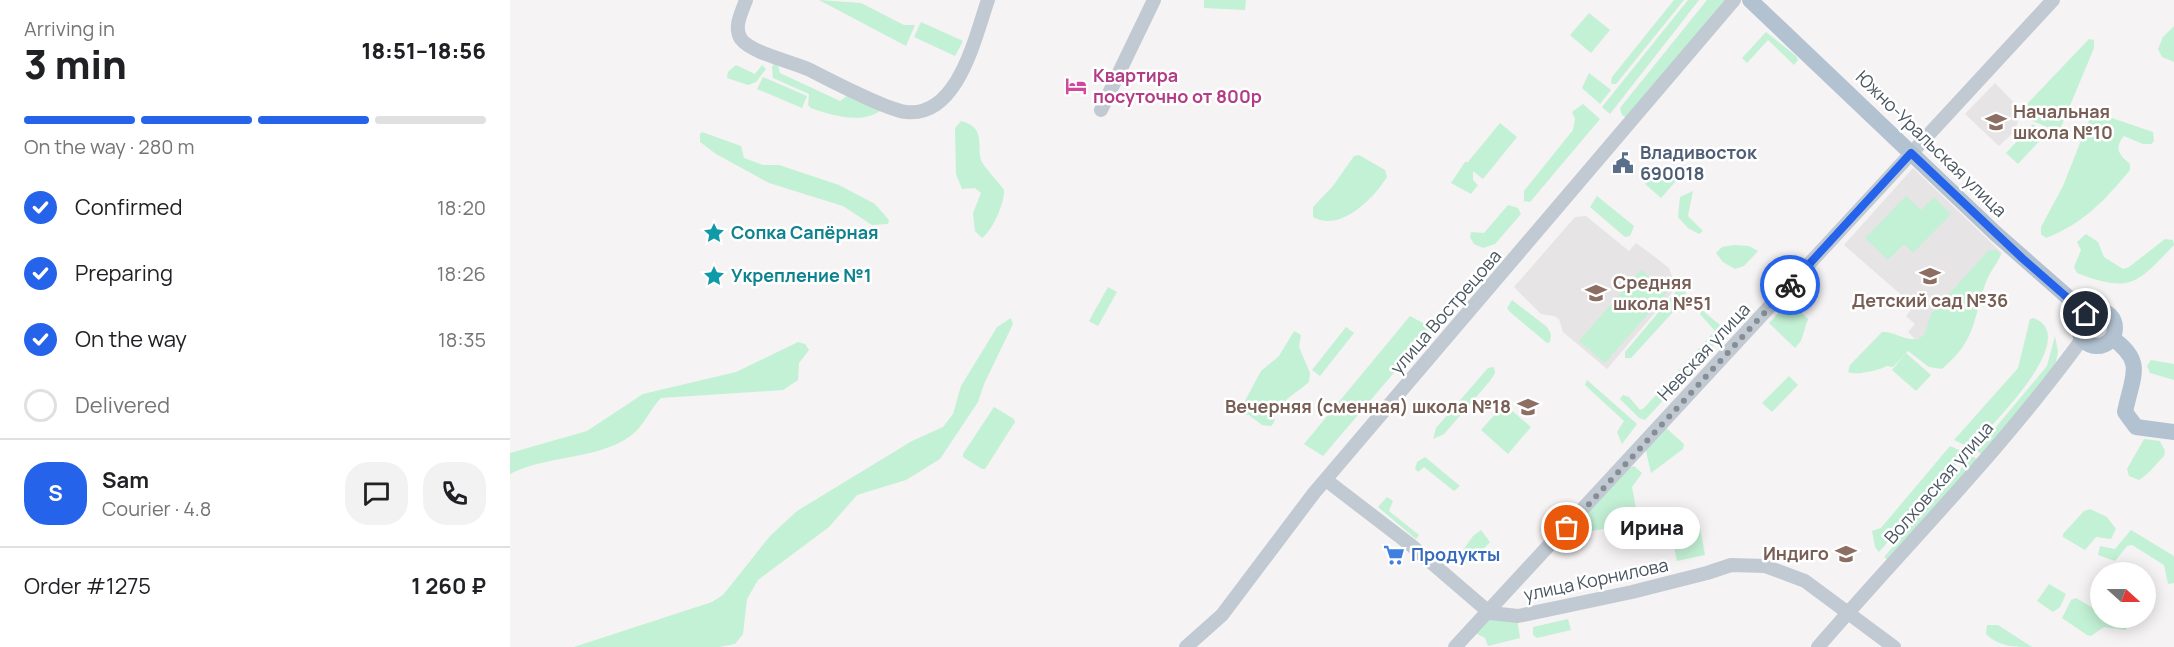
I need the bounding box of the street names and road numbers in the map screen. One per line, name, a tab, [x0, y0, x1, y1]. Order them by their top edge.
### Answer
street label: Южно-Уральская улица	[1851, 65, 2012, 222]
street label: улица Вострецова	[1385, 244, 1506, 379]
street label: Невская улица	[1652, 297, 1755, 405]
street label: Волховская улица	[1878, 416, 1998, 549]
street label: улица Корнилова	[1521, 552, 1670, 606]

